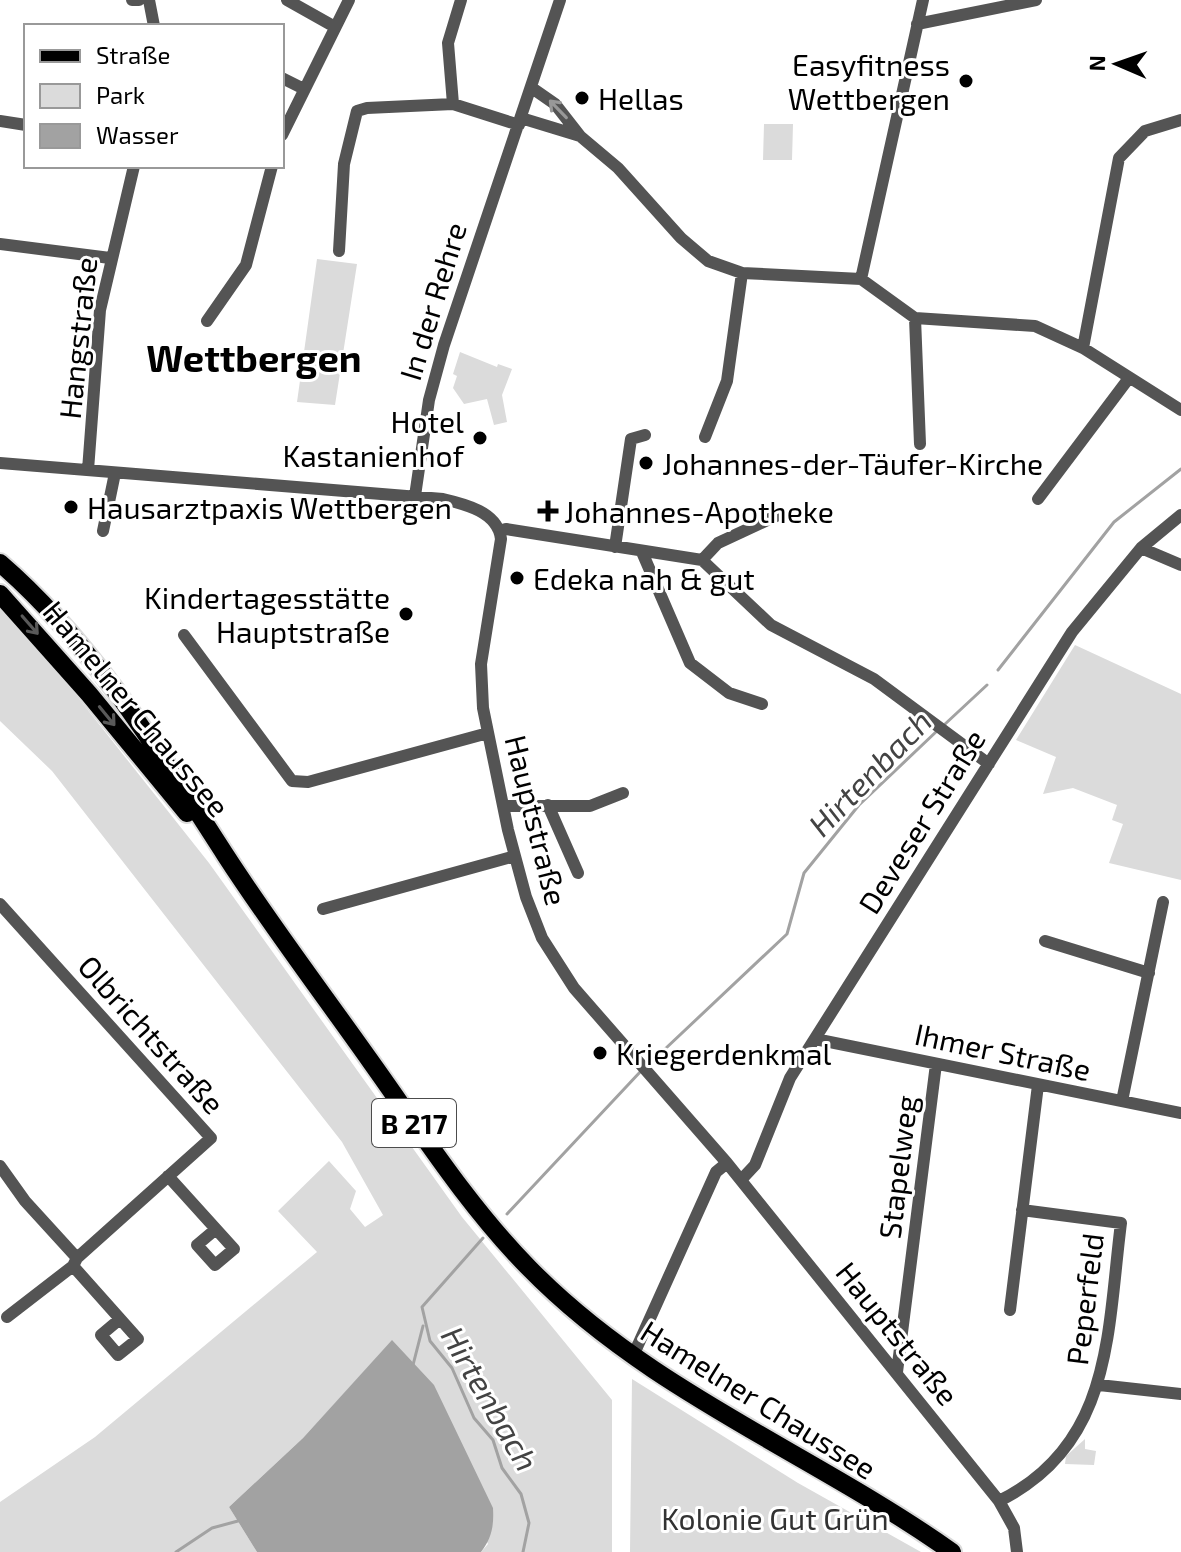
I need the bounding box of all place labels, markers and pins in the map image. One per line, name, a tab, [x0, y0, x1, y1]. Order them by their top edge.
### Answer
place label: Easyfitness Wettbergen	[788, 46, 950, 116]
marker: Easyfitness Wettbergen	[957, 72, 975, 90]
place label: Hellas	[598, 80, 684, 116]
marker: Hellas	[573, 89, 591, 107]
place label: Hotel Kastanienhof	[282, 403, 465, 473]
marker: Hotel Kastanienhof	[471, 429, 489, 447]
place label: Johannes-der-Täufer-Kirche	[662, 445, 1043, 481]
marker: Johannes-der-Täufer-Kirche	[637, 454, 655, 472]
place label: Hausarztpaxis Wettbergen	[87, 489, 452, 525]
place label: Johannes-Apotheke	[564, 493, 834, 529]
marker: Hausarztpaxis Wettbergen	[62, 498, 80, 516]
marker: Johannes-Apotheke	[539, 502, 557, 520]
place label: Edeka nah & gut	[533, 560, 755, 596]
marker: Edeka nah & gut	[508, 569, 526, 587]
place label: Kindertagesstätte Hauptstraße	[144, 579, 390, 649]
marker: Kindertagesstätte Hauptstraße	[397, 605, 415, 623]
place label: Kriegerdenkmal	[616, 1035, 832, 1071]
marker: Kriegerdenkmal	[591, 1044, 609, 1062]

